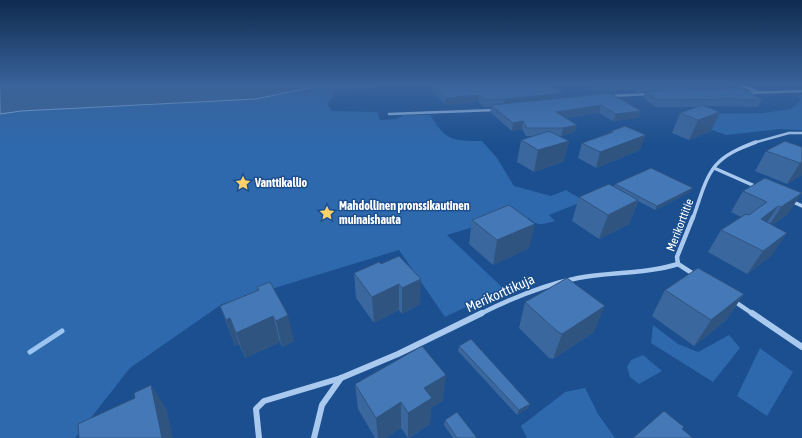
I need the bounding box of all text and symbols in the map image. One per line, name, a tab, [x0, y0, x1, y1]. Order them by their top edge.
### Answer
place icon: Vanttikallio	[234, 174, 252, 192]
place label: Vanttikallio	[254, 176, 308, 190]
street label: Merikorttitie	[664, 197, 696, 253]
place label: Mahdollinen pronssikautinen muinaishauta	[339, 199, 470, 227]
place icon: Mahdollinen pronssikautinen muinaishauta	[318, 204, 336, 222]
street label: Merikorttikuja	[463, 271, 537, 315]

